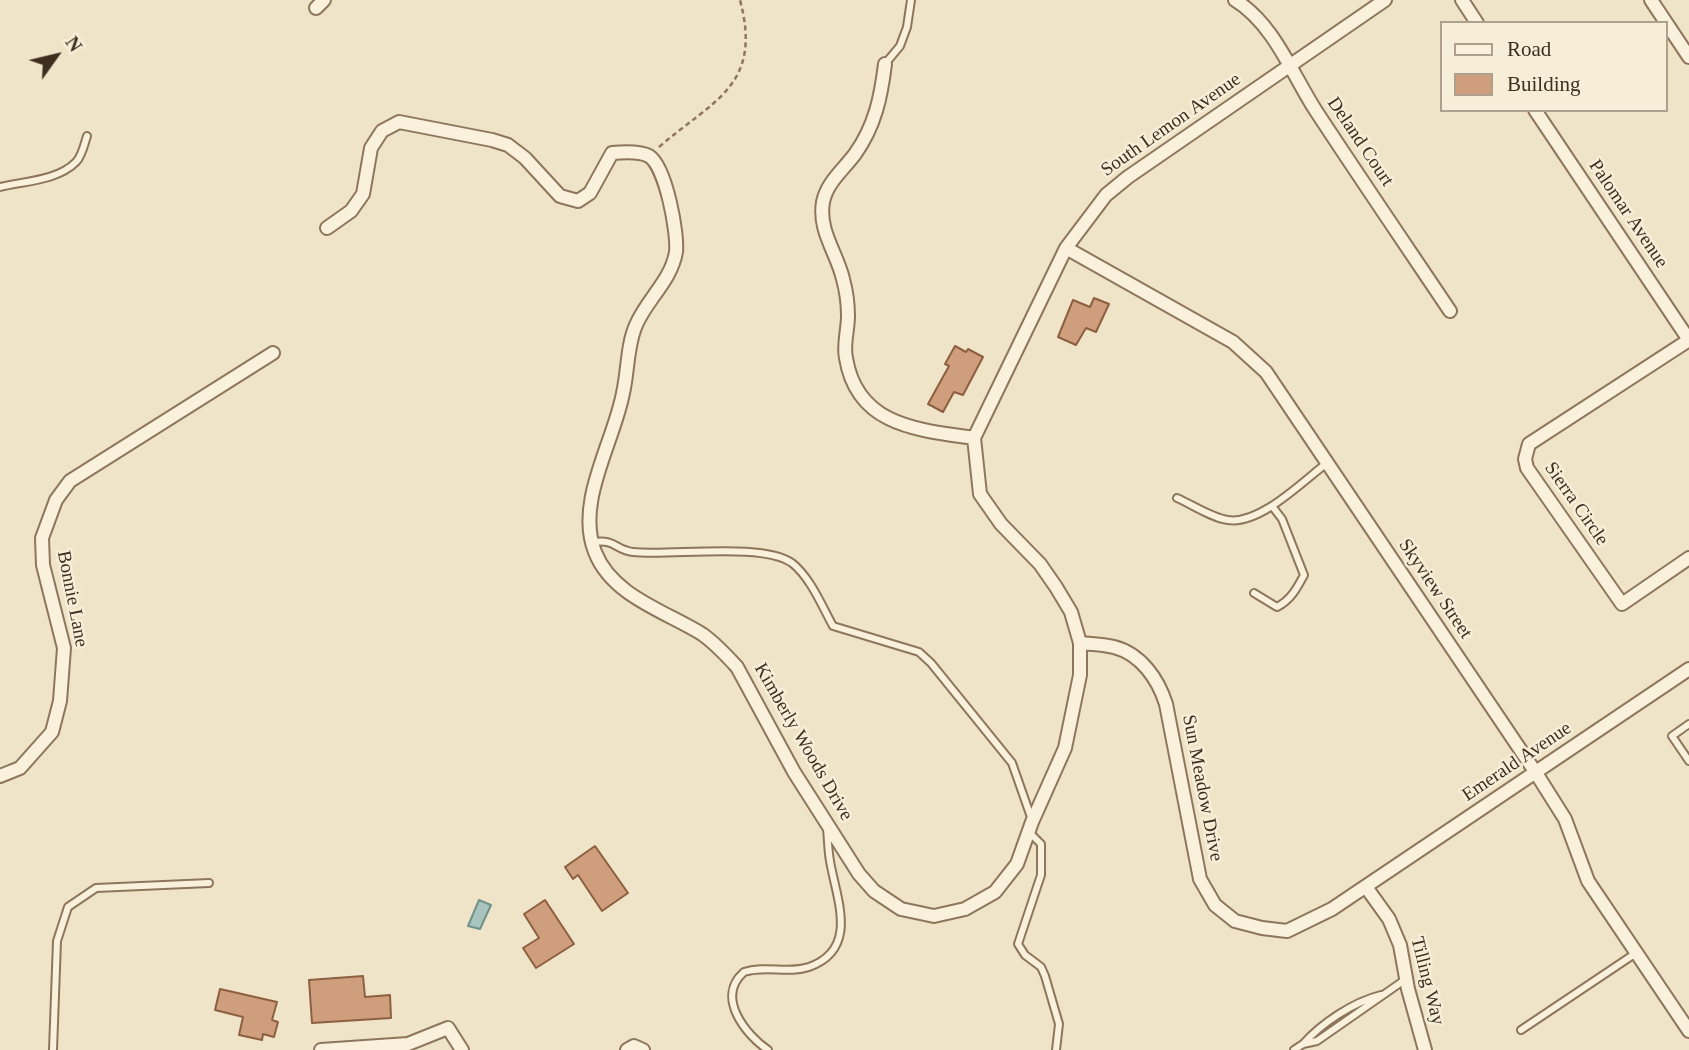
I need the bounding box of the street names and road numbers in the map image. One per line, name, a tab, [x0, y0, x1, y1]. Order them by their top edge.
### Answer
street label: South Lemon Avenue	[1097, 68, 1245, 182]
street label: Deland Court	[1322, 93, 1398, 191]
street label: Palomar Avenue	[1583, 156, 1673, 272]
street label: Sierra Circle	[1539, 458, 1613, 550]
street label: Skyview Street	[1393, 535, 1477, 643]
street label: Bonnie Lane	[51, 549, 93, 649]
street label: Kimberly Woods Drive	[749, 659, 857, 825]
street label: Sun Meadow Drive	[1177, 713, 1227, 863]
street label: Emerald Avenue	[1458, 717, 1576, 807]
street label: Tilling Way	[1405, 935, 1449, 1027]

